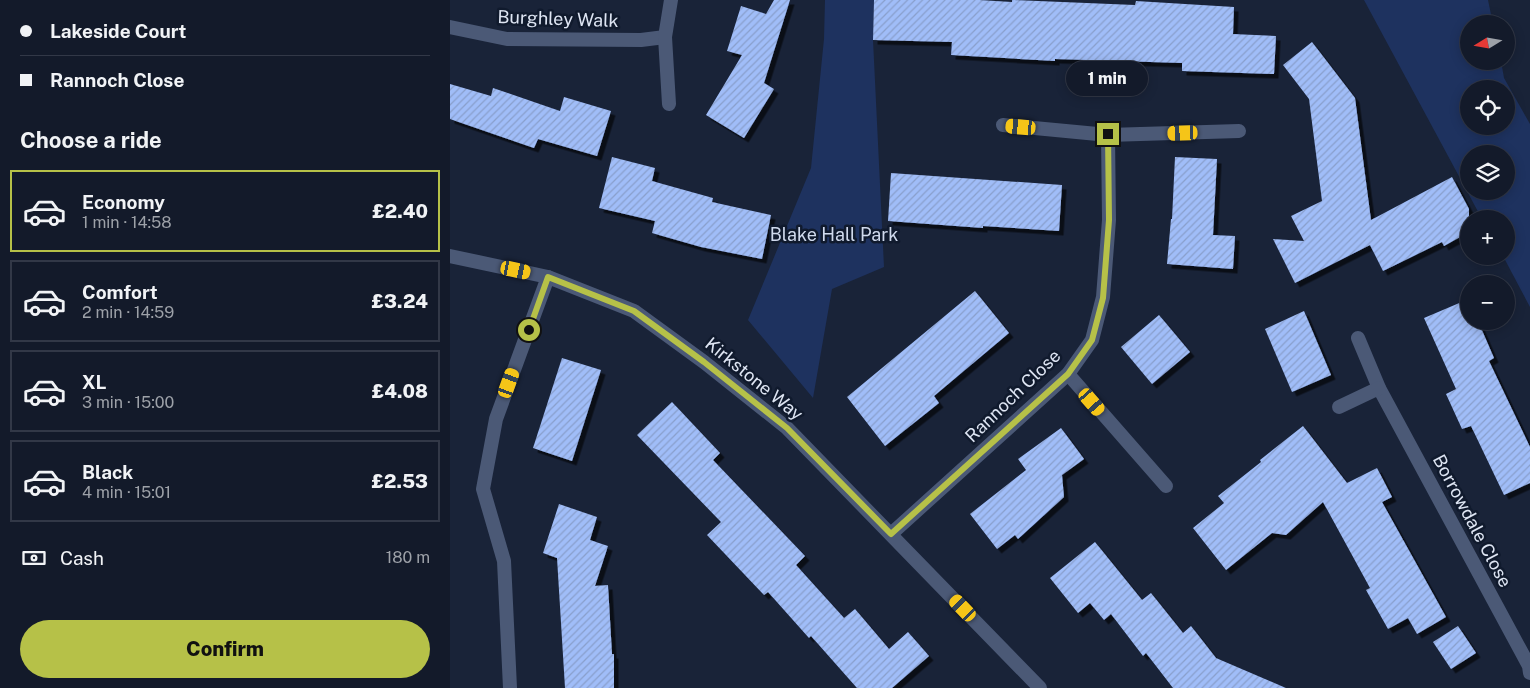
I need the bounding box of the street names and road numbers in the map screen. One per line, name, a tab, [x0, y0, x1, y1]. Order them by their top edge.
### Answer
street label: Burghley Walk	[497, 6, 619, 31]
street label: Kirkstone Way	[701, 333, 808, 425]
street label: Rannoch Close	[961, 345, 1065, 446]
street label: Borrowdale Close	[1429, 451, 1516, 591]

